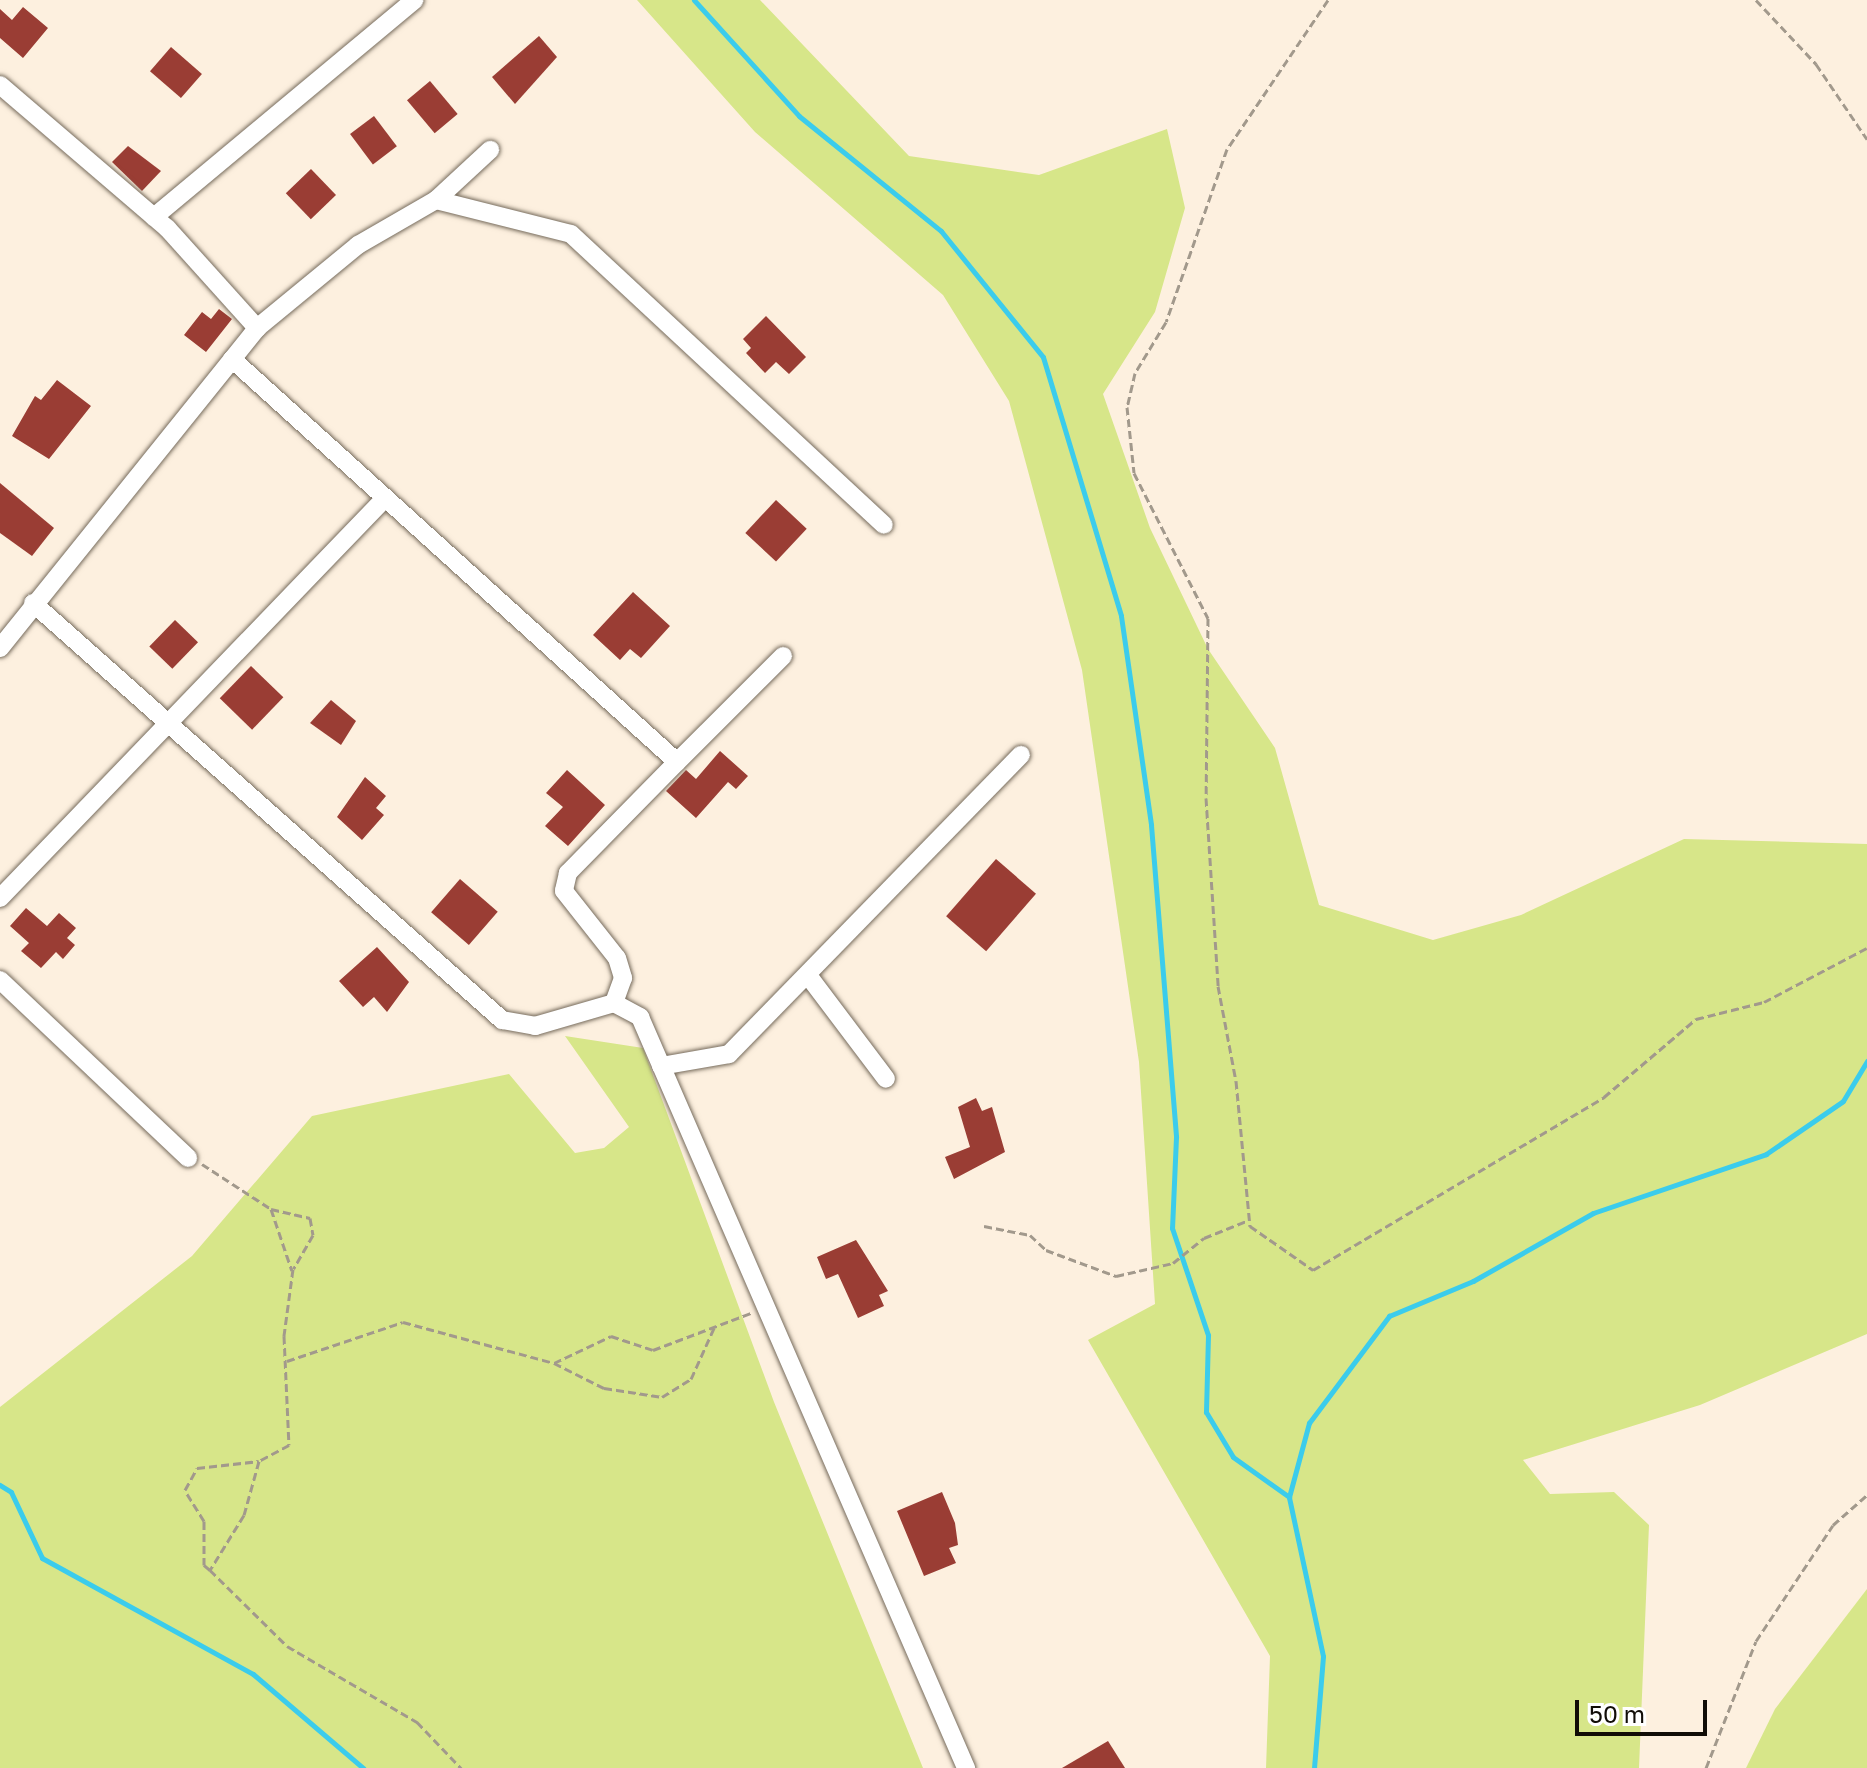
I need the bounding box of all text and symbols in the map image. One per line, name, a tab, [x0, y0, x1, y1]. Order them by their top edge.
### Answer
scale bar	[1579, 1684, 1711, 1734]
text: 50 m	[1589, 1699, 1645, 1728]

